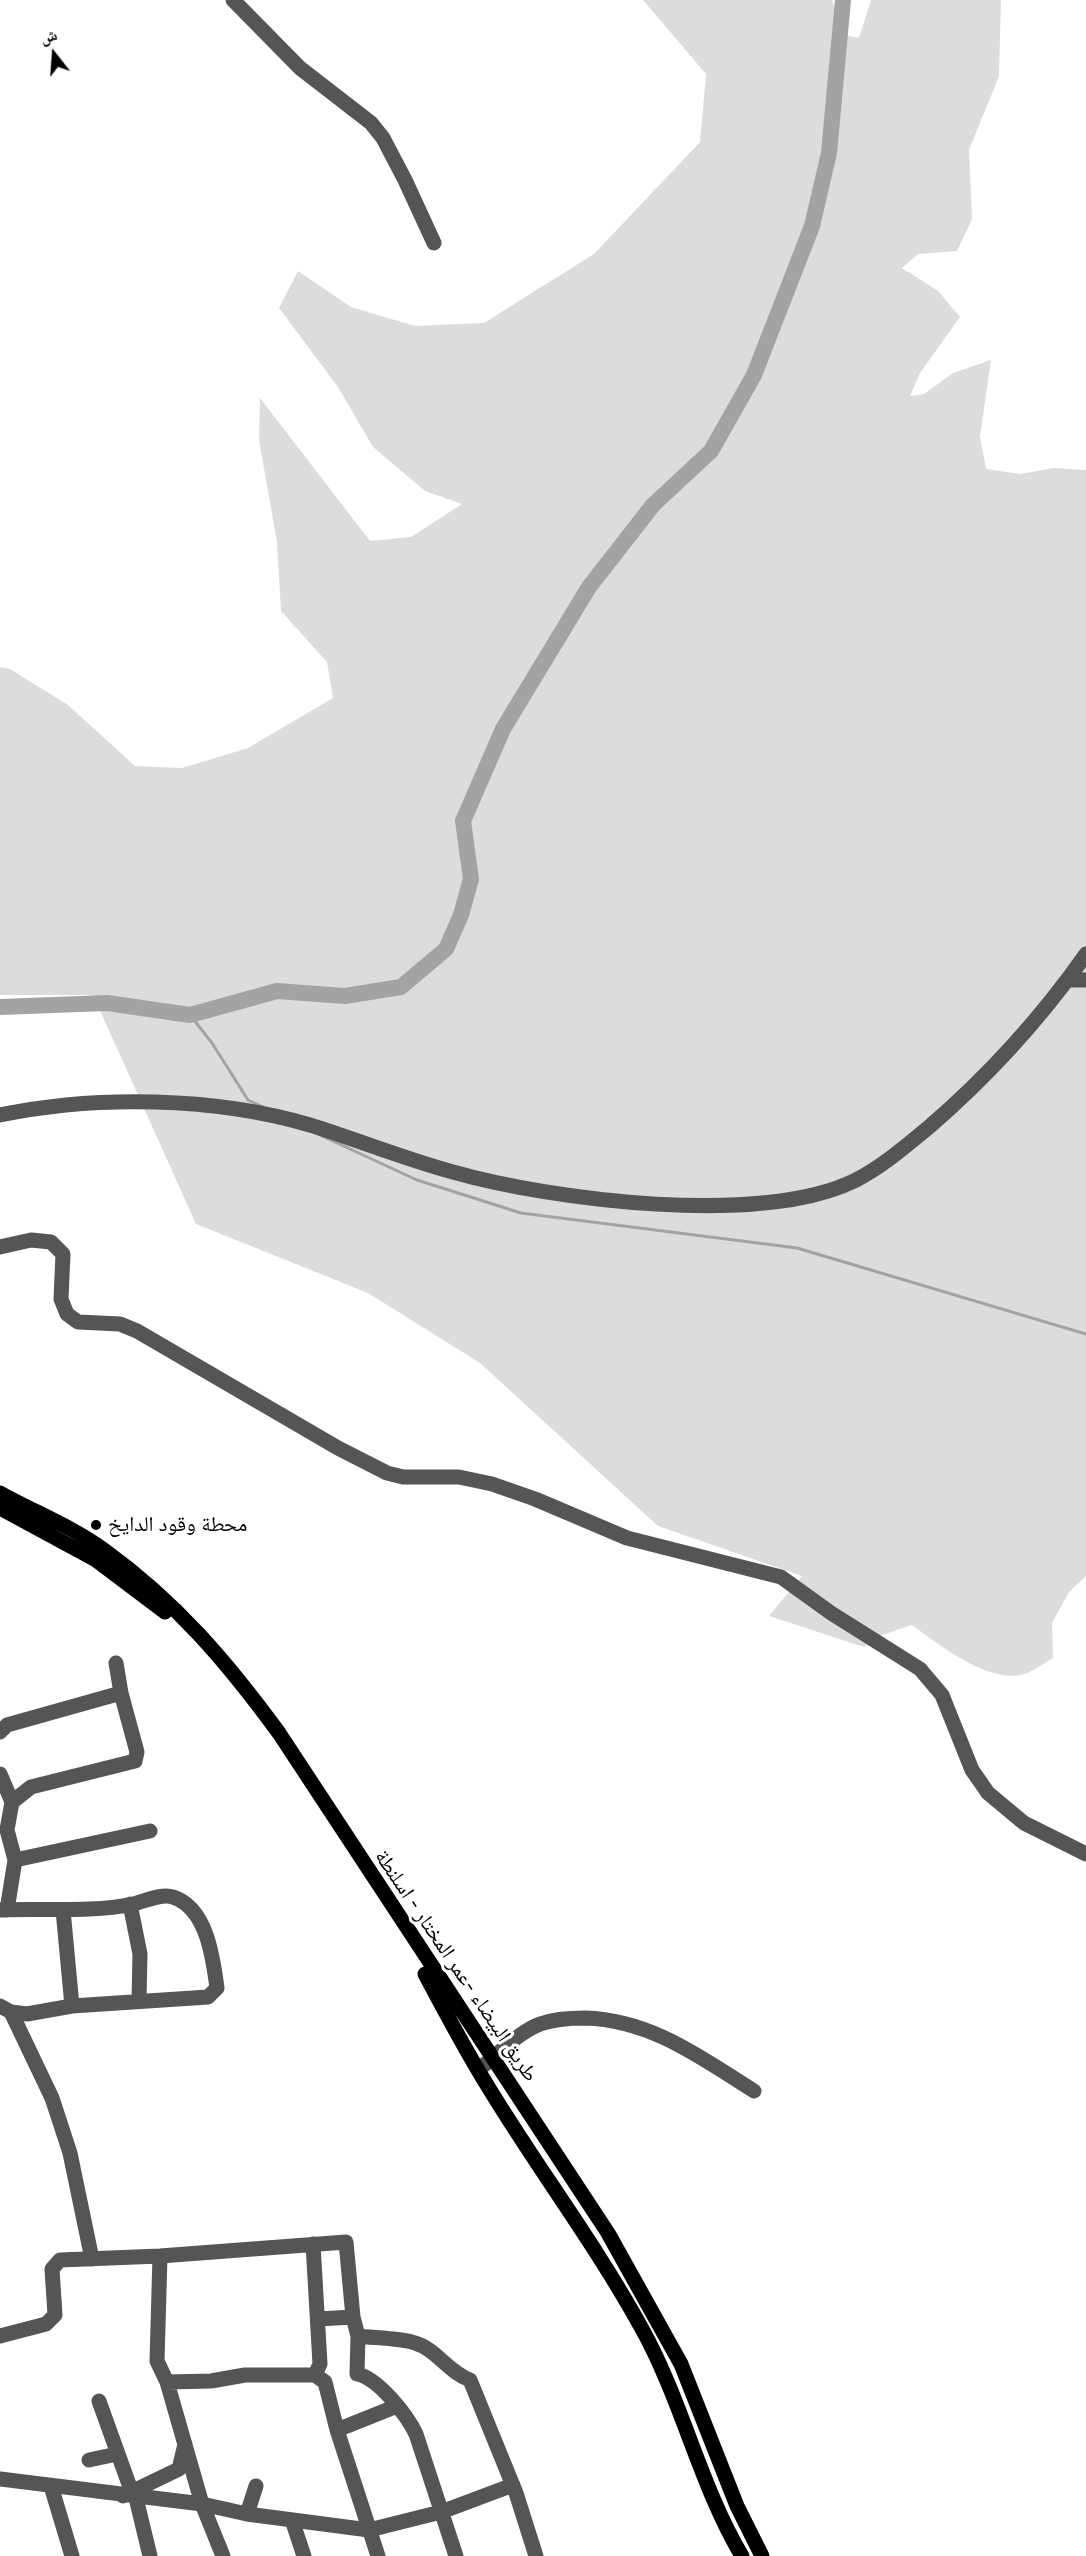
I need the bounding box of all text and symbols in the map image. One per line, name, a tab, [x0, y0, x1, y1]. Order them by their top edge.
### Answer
north arrow	[24, 24, 84, 84]
text: ش	[38, 25, 59, 48]
place label: محطة وقود الدايخ	[108, 1512, 247, 1538]
marker: محطة وقود الدايخ	[89, 1518, 103, 1532]
street label: طريق البيضاء -عمر المختار - اسلنطة	[369, 1845, 543, 2087]

